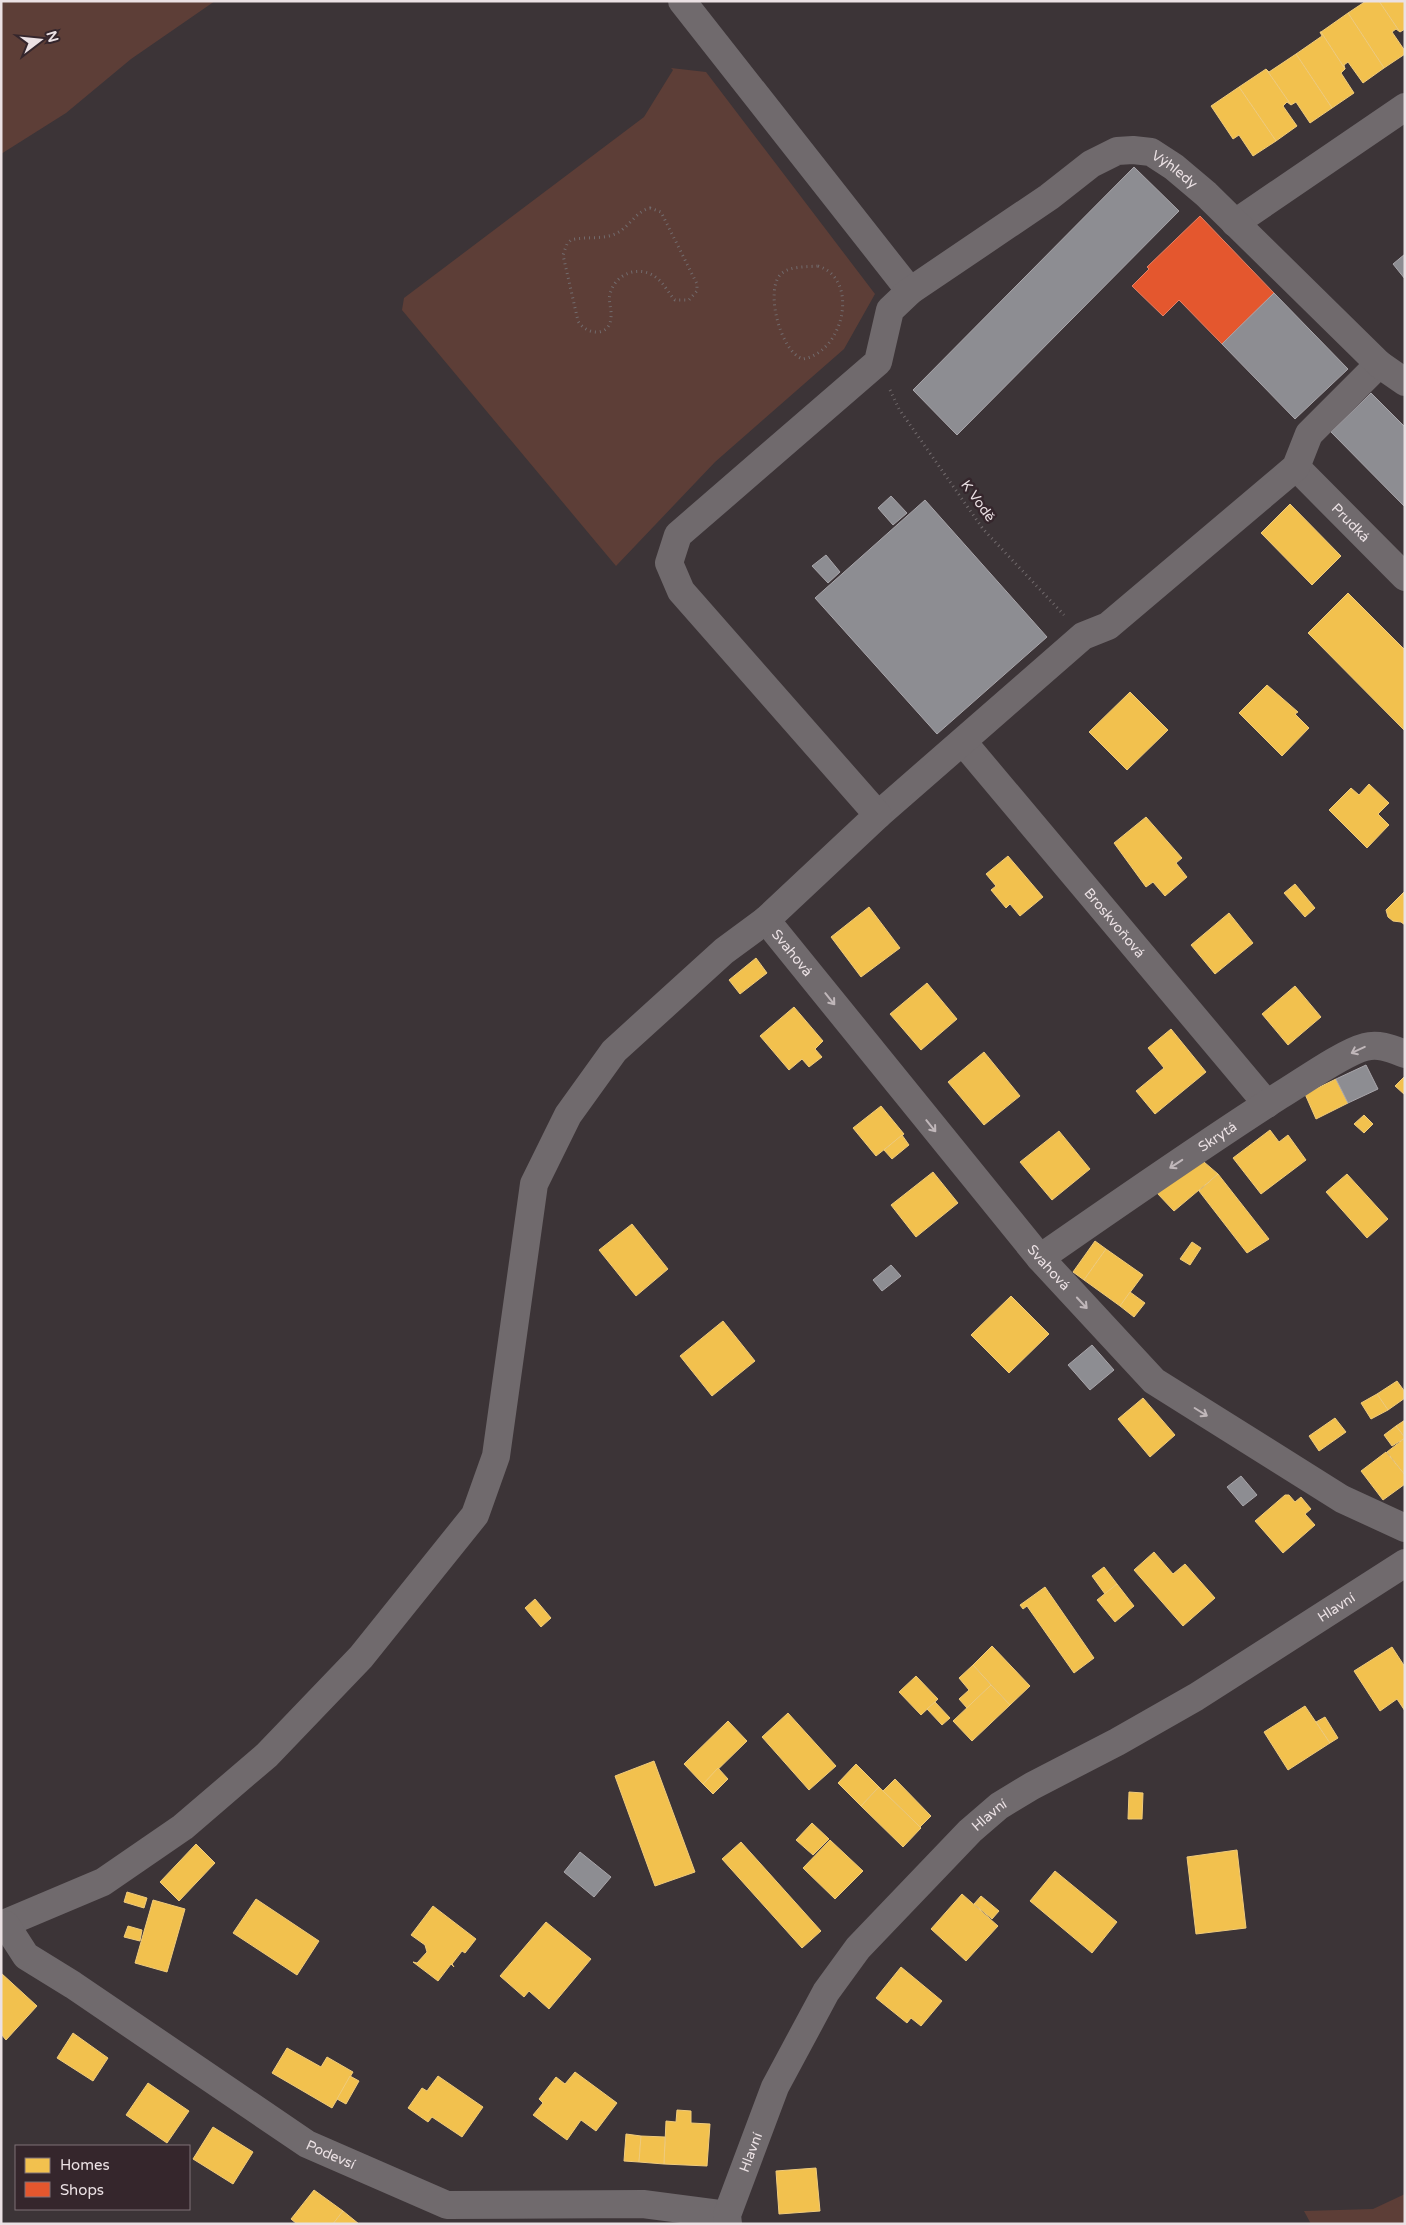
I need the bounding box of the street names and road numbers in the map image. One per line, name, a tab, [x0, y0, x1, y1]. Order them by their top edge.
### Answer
street label: Výhledy	[1149, 146, 1202, 192]
street label: K Vodě	[957, 477, 999, 525]
street label: Prudká	[1328, 500, 1374, 545]
street label: Broskvoňová	[1081, 884, 1149, 961]
street label: Svahová	[768, 926, 817, 980]
street label: Skrytá	[1195, 1118, 1240, 1155]
street label: Svahová	[1024, 1241, 1074, 1294]
street label: Hlavní	[1314, 1589, 1359, 1625]
street label: Hlavní	[968, 1795, 1010, 1835]
street label: Hlavní	[735, 2130, 766, 2175]
street label: Podevsí	[304, 2136, 359, 2173]

